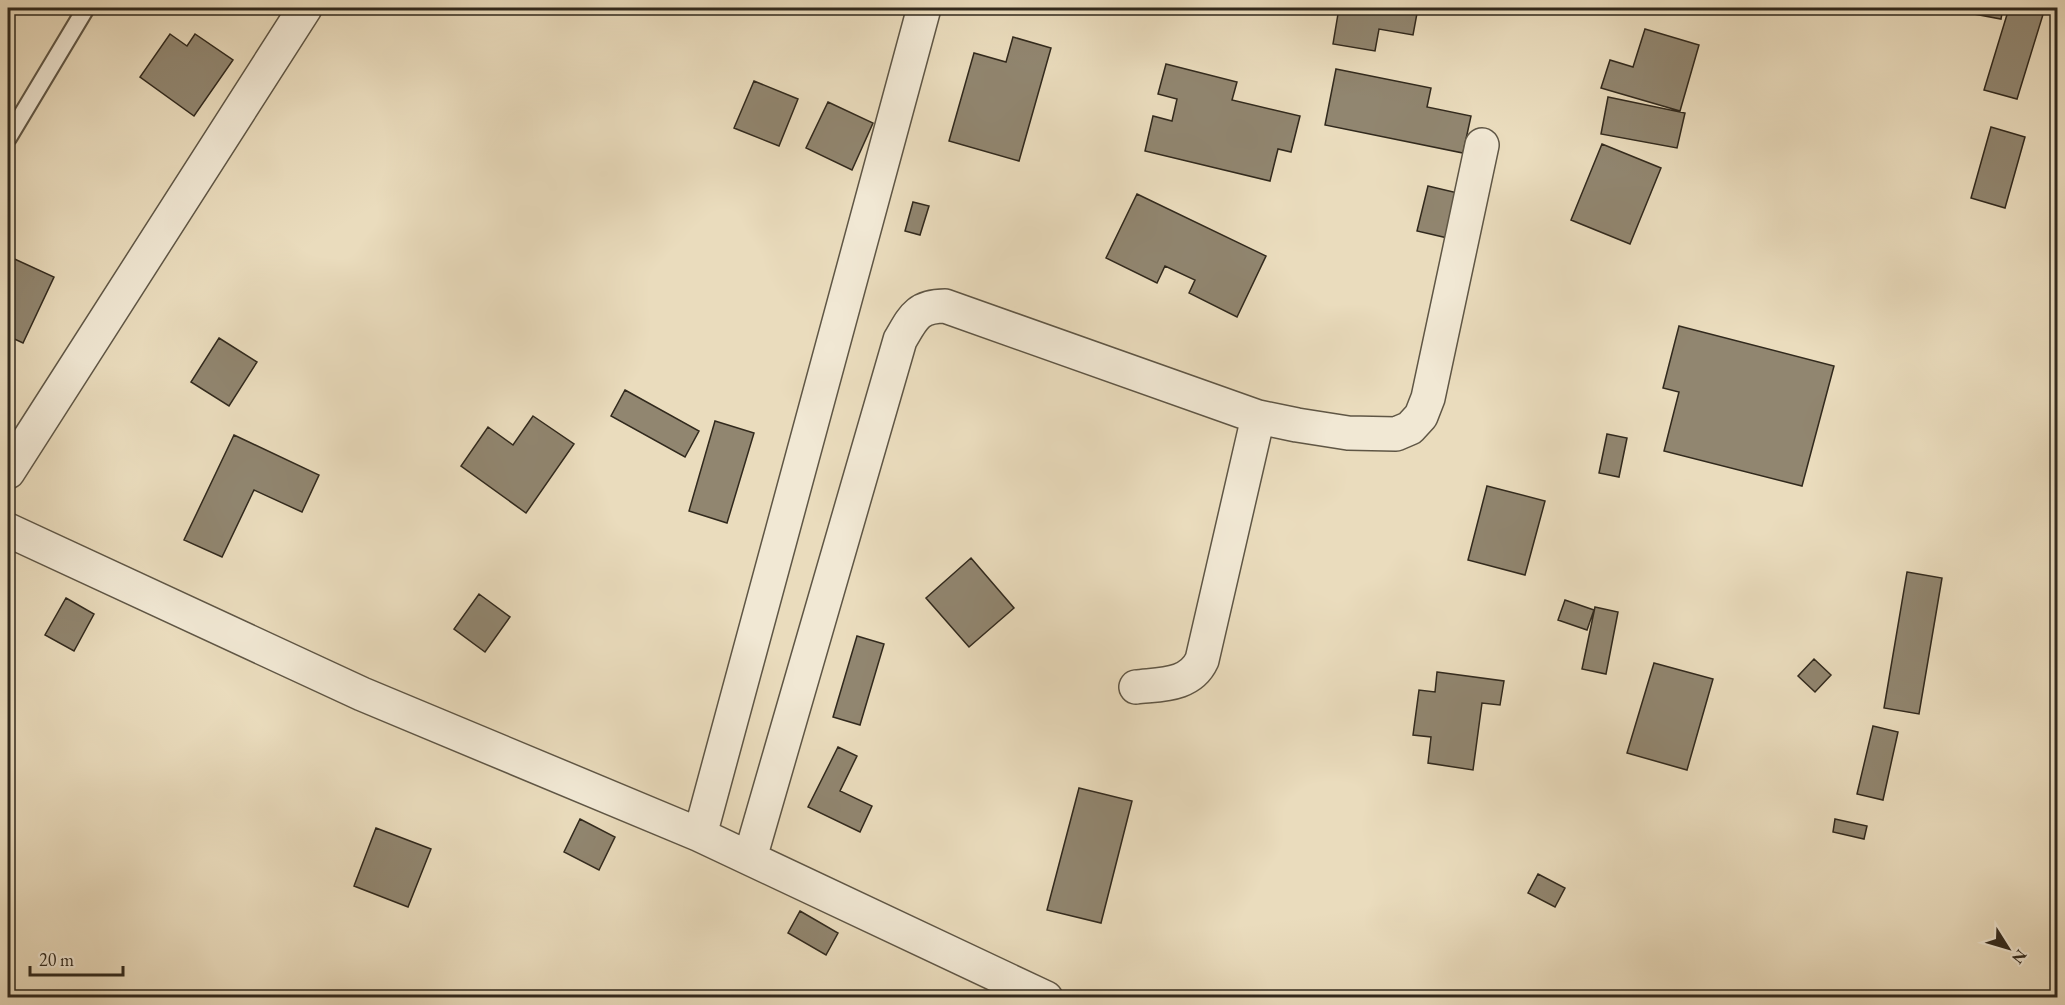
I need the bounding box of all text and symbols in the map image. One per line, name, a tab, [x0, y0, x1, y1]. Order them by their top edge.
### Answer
north arrow	[1978, 918, 2038, 978]
scale bar	[30, 939, 123, 977]
text: N	[2007, 945, 2032, 968]
text: 20 m	[39, 948, 74, 971]

